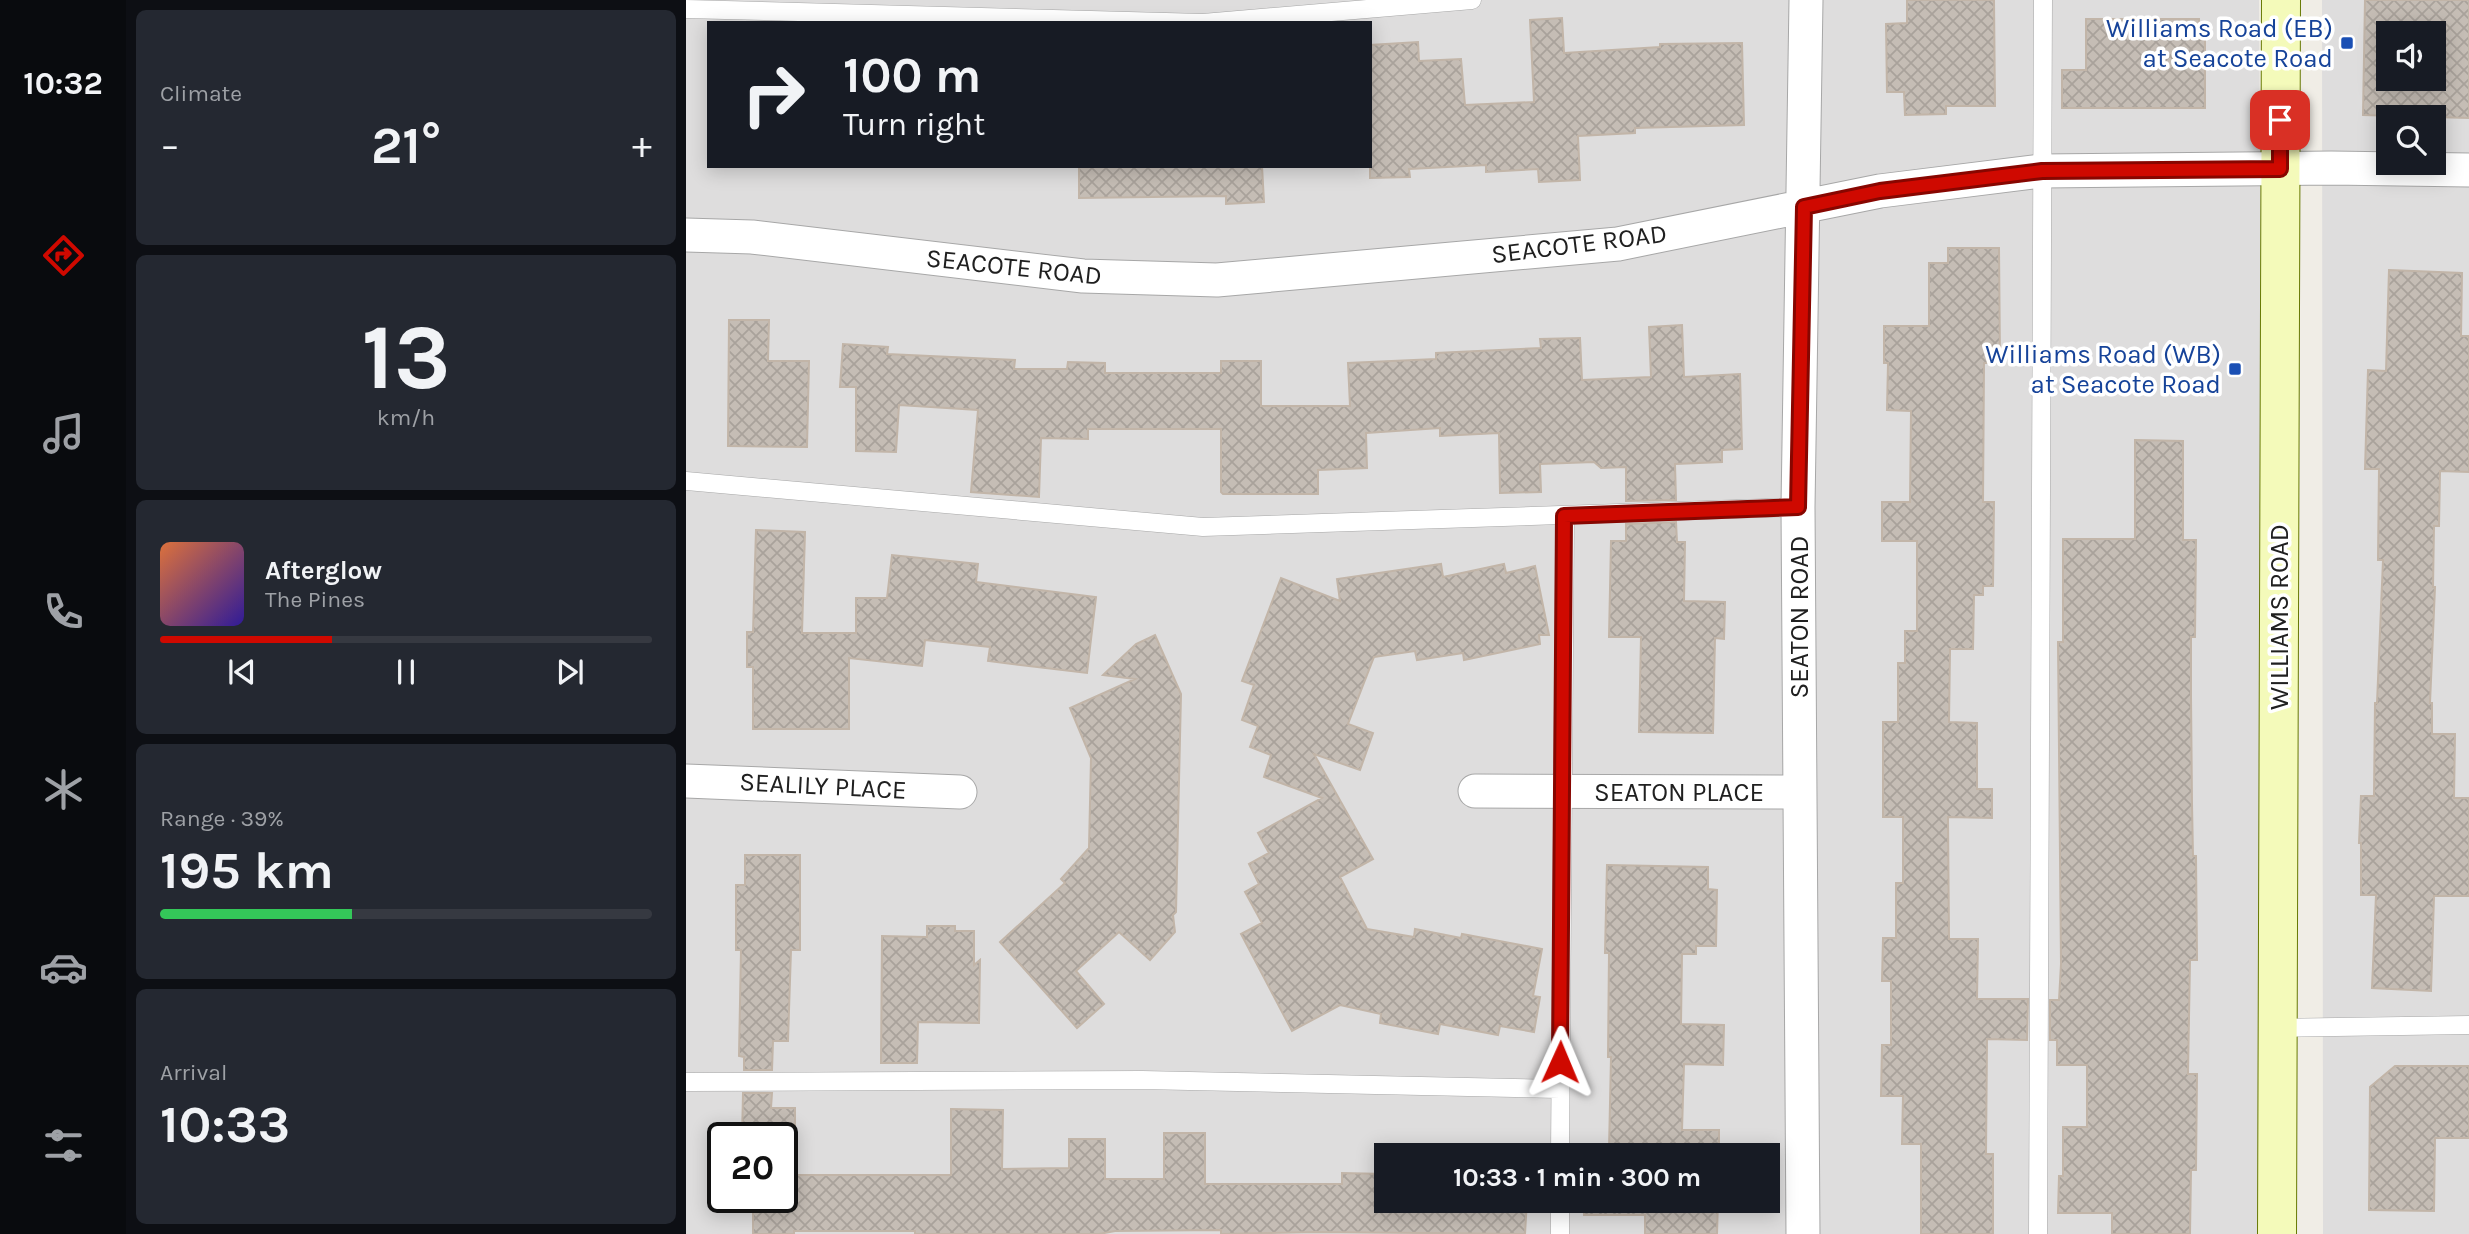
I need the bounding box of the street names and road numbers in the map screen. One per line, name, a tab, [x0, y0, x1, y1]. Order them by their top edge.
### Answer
street label: SEACOTE ROAD	[1489, 218, 1669, 270]
street label: SEACOTE ROAD	[925, 242, 1103, 292]
street label: WILLIAMS ROAD	[2264, 524, 2295, 710]
street label: SEATON ROAD	[1784, 536, 1815, 698]
street label: SEALILY PLACE	[739, 766, 907, 806]
street label: SEATON PLACE	[1594, 777, 1764, 808]

